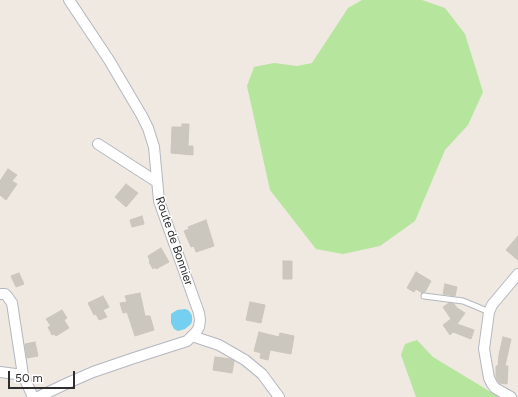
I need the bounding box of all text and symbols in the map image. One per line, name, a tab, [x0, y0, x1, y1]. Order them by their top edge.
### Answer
street label: Route de Bonnier	[152, 195, 196, 287]
scale bar	[10, 363, 77, 389]
text: 50 m	[15, 371, 43, 385]

